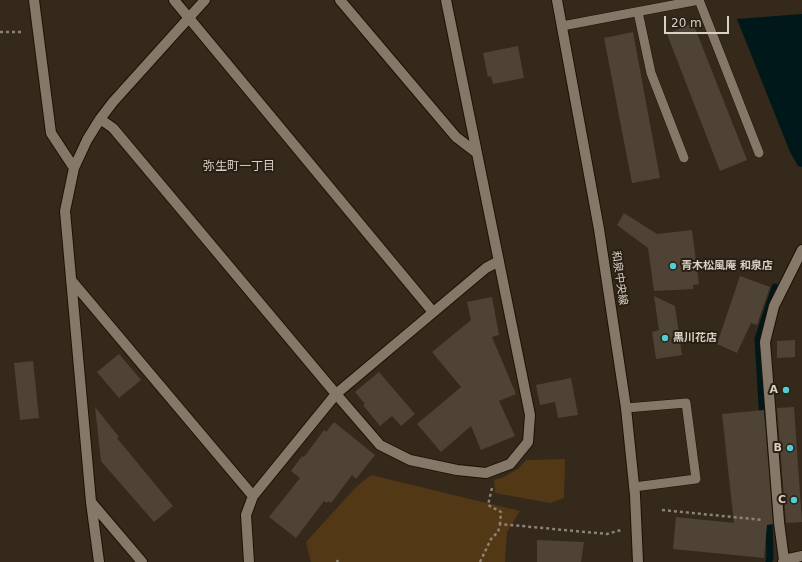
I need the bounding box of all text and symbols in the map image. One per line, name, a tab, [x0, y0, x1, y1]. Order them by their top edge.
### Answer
scale bar	[666, 8, 731, 34]
text: 20 m	[671, 16, 702, 30]
district label: 弥生町一丁目	[203, 160, 275, 174]
street label: 和泉中央線	[609, 250, 629, 306]
place label: 青木松風庵 和泉店	[681, 259, 773, 273]
marker: 青木松風庵 和泉店	[668, 261, 678, 271]
place label: 黒川花店	[673, 331, 717, 345]
marker: 黒川花店	[660, 333, 670, 343]
place label: A	[769, 383, 778, 397]
marker: A	[781, 385, 791, 395]
place label: B	[774, 441, 782, 455]
marker: B	[785, 443, 795, 453]
place label: C	[778, 493, 786, 507]
marker: C	[789, 495, 799, 505]

